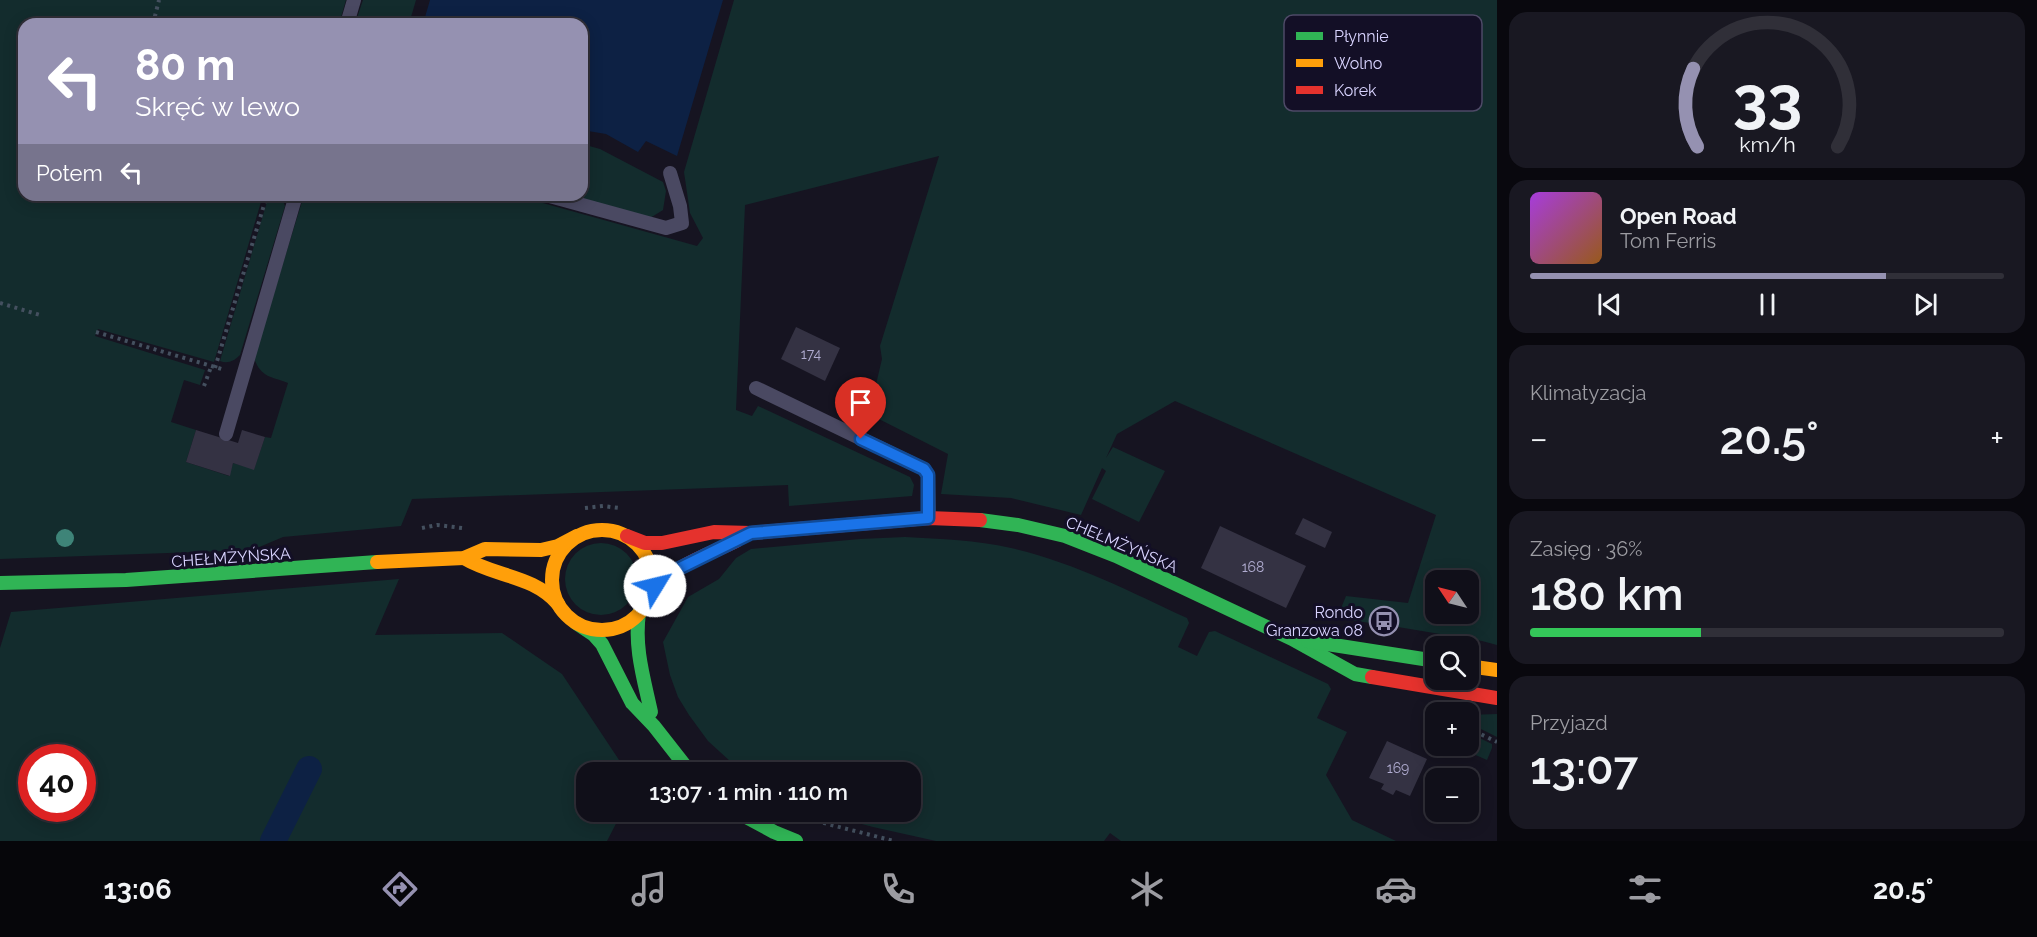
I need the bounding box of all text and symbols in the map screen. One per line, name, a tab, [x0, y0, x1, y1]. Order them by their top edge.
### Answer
legend	[1284, 15, 1482, 111]
text: Płynnie	[1334, 27, 1389, 46]
text: 80 m	[135, 41, 235, 90]
icon: left	[36, 42, 114, 120]
text: Wolno	[1334, 54, 1382, 73]
text: 33	[1732, 62, 1802, 136]
text: Korek	[1334, 81, 1377, 100]
text: Skręć w lewo	[135, 91, 300, 122]
text: km/h	[1739, 132, 1795, 157]
icon: left	[115, 156, 148, 189]
text: Potem	[36, 160, 103, 186]
text: Open Road	[1620, 203, 1737, 229]
text: Tom Ferris	[1620, 229, 1716, 253]
icon: previous	[1593, 288, 1626, 321]
icon: pause	[1751, 288, 1784, 321]
icon: next	[1909, 288, 1942, 321]
house number: 174	[801, 346, 822, 362]
pin	[835, 377, 886, 439]
text: Klimatyzacja	[1530, 381, 1647, 405]
icon: arrive	[844, 386, 877, 419]
text: 20.5°	[1719, 412, 1819, 465]
text: −	[1530, 419, 1548, 458]
text: +	[1990, 419, 2004, 458]
street label: CHEŁMŻYŃSKA	[1063, 511, 1181, 577]
text: Zasięg · 36%	[1530, 537, 1643, 561]
street label: CHEŁMŻYŃSKA	[171, 543, 292, 571]
position arrow	[623, 554, 687, 618]
house number: 168	[1242, 559, 1264, 575]
text: 180 km	[1530, 568, 1683, 621]
north arrow	[1425, 570, 1479, 624]
map controls	[1425, 570, 1479, 822]
place label: Rondo Granzowa 08	[1266, 603, 1363, 640]
bus stop icon: Rondo Granzowa 08	[1368, 605, 1400, 637]
button: search	[1425, 636, 1479, 690]
button: +	[1425, 702, 1479, 756]
text: Przyjazd	[1530, 711, 1608, 735]
text: 13:07	[1530, 742, 1638, 795]
speed limit sign: 40	[18, 744, 96, 822]
house number: 169	[1387, 760, 1409, 776]
button: −	[1425, 768, 1479, 822]
text: 13:07 · 1 min · 110 m	[649, 779, 848, 805]
icon: directions	[379, 868, 421, 910]
icon: music	[628, 868, 670, 910]
icon: phone	[877, 868, 919, 910]
icon: climate	[1126, 868, 1168, 910]
icon: car	[1375, 868, 1417, 910]
icon: filters	[1624, 868, 1666, 910]
text: 13:06	[104, 874, 172, 905]
text: 20.5°	[1873, 874, 1933, 905]

